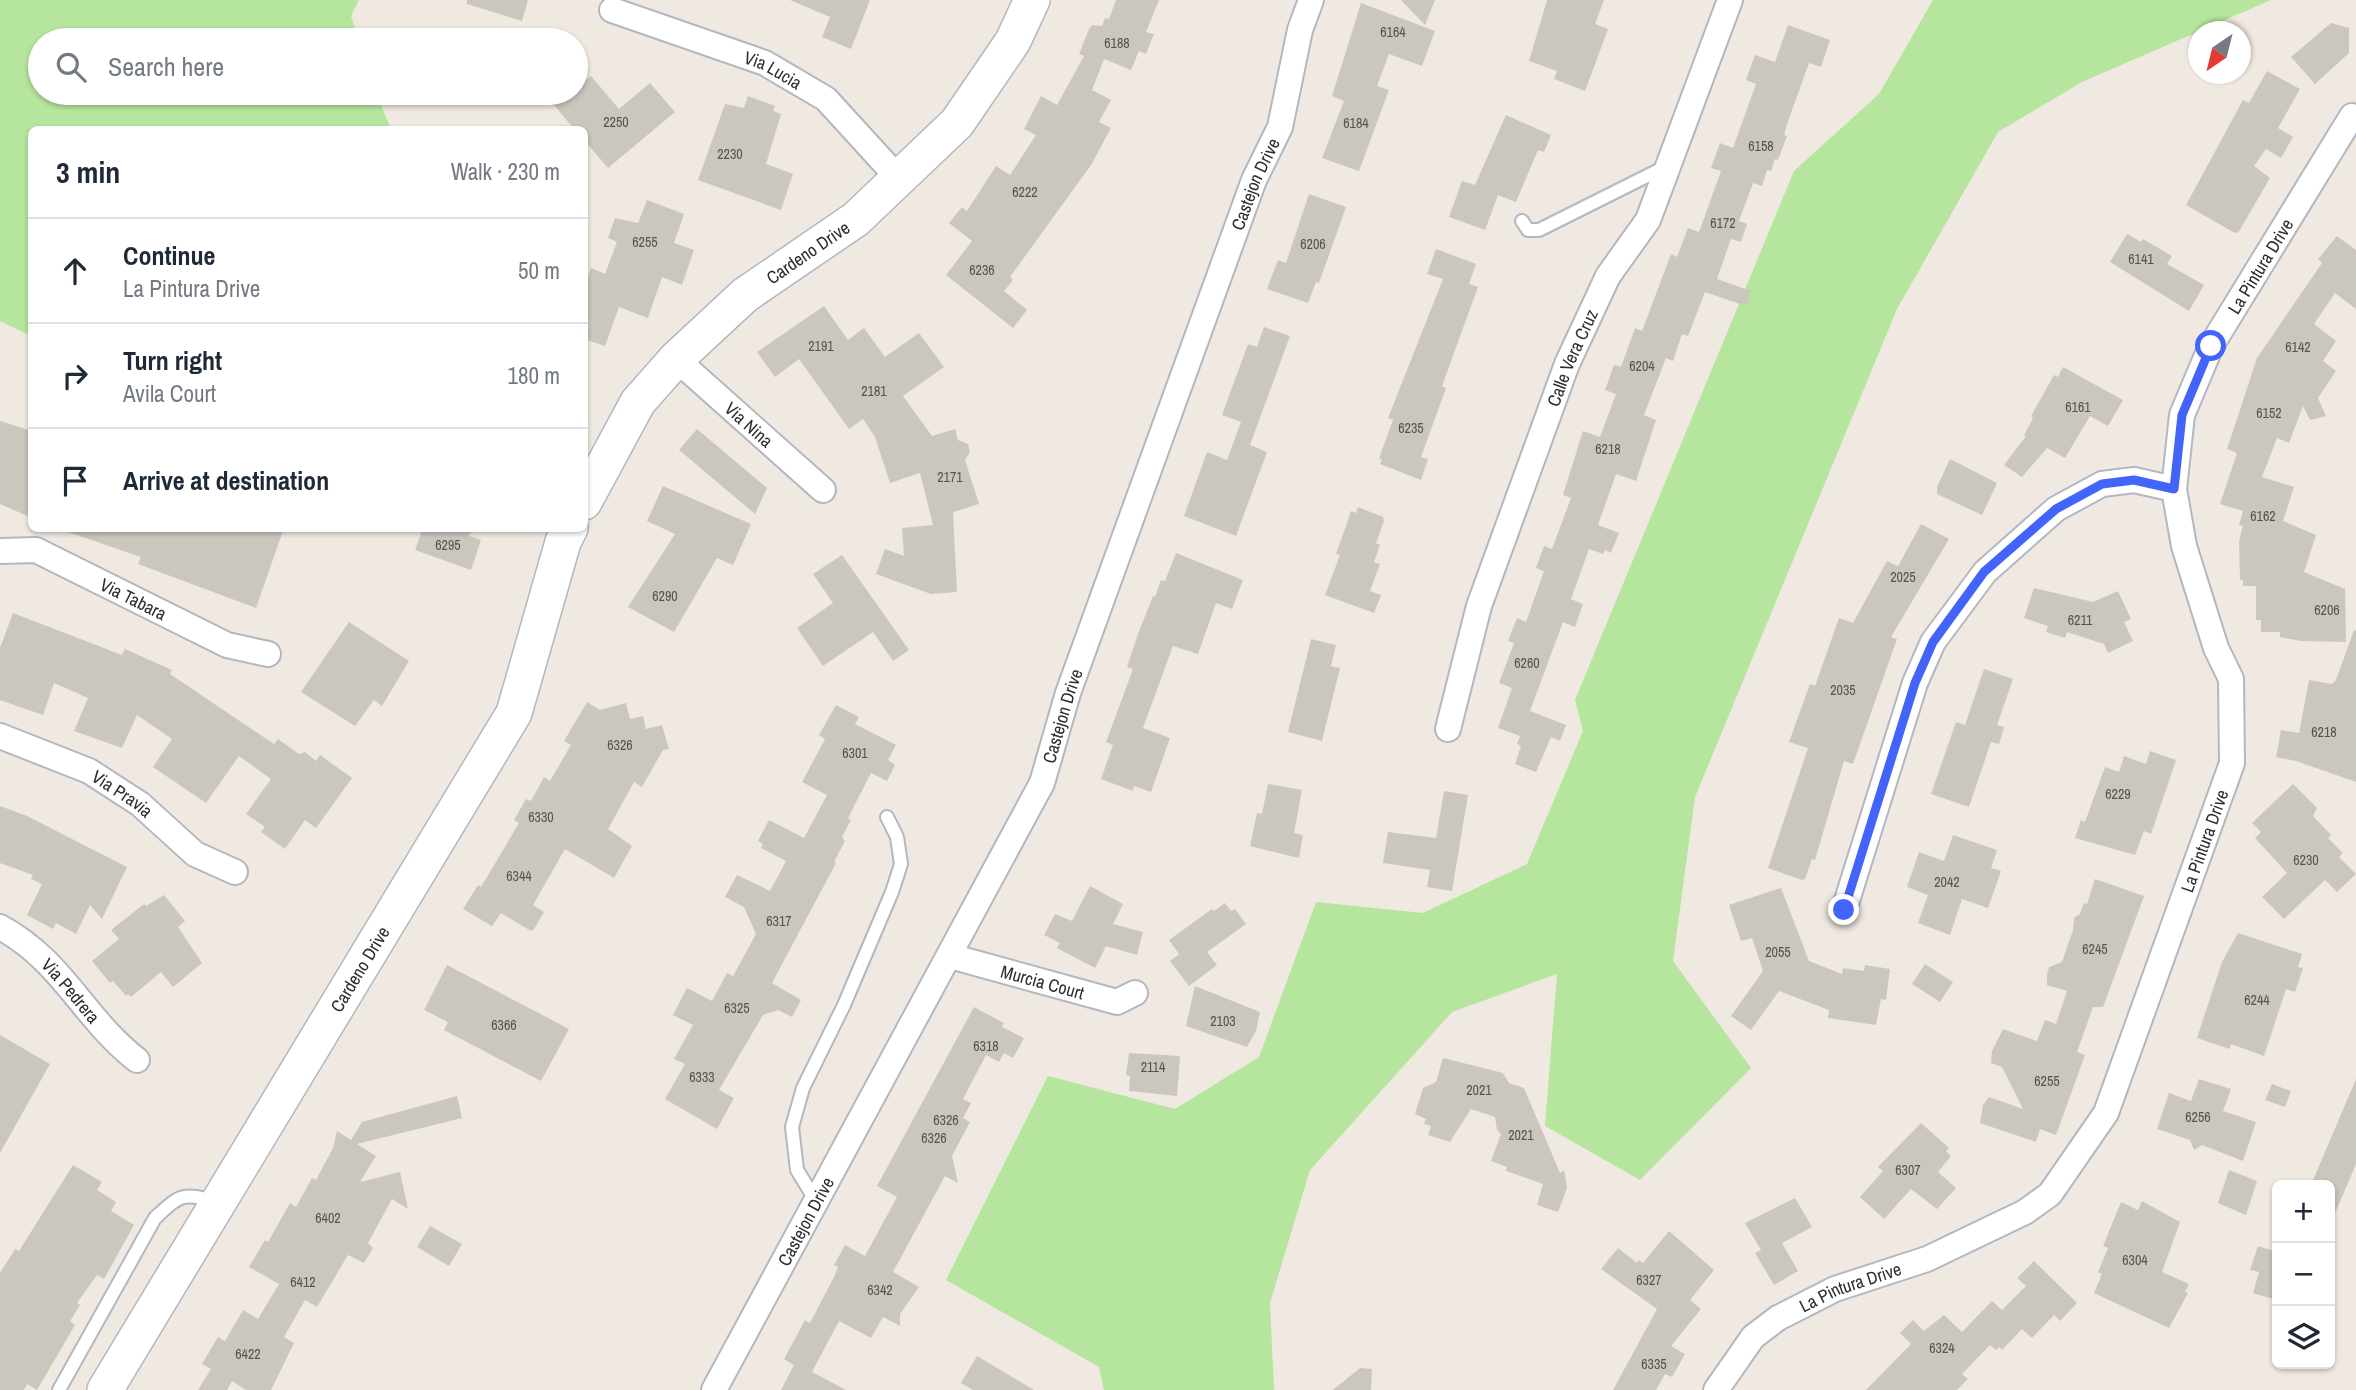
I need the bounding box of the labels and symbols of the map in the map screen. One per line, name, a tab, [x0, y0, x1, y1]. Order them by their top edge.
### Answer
north arrow	[2188, 21, 2251, 84]
house number: 6164	[1380, 23, 1406, 41]
house number: 6188	[1104, 34, 1130, 52]
street label: Via Lucia	[741, 44, 807, 95]
house number: 2250	[603, 113, 629, 131]
house number: 6184	[1343, 114, 1369, 132]
street label: Castejon Drive	[1224, 134, 1285, 233]
house number: 6158	[1748, 137, 1774, 155]
house number: 2230	[717, 145, 743, 163]
house number: 6222	[1012, 183, 1038, 201]
house number: 6172	[1710, 214, 1736, 232]
street label: La Pintura Drive	[2221, 214, 2299, 318]
street label: Cardeno Drive	[761, 215, 854, 290]
house number: 6255	[632, 233, 658, 251]
house number: 6206	[1300, 235, 1326, 253]
house number: 6141	[2128, 250, 2154, 268]
house number: 6236	[969, 261, 995, 279]
street label: Calle Vera Cruz	[1540, 305, 1603, 410]
route start	[2195, 330, 2226, 361]
house number: 2191	[808, 337, 834, 355]
house number: 6142	[2285, 338, 2311, 356]
house number: 6204	[1629, 357, 1655, 375]
house number: 2181	[861, 382, 887, 400]
street label: Via Nina	[719, 396, 779, 453]
house number: 6161	[2065, 398, 2091, 416]
house number: 6152	[2256, 404, 2282, 422]
house number: 6235	[1398, 419, 1424, 437]
house number: 6218	[1595, 440, 1621, 458]
house number: 2171	[937, 468, 963, 486]
house number: 6162	[2250, 507, 2276, 525]
house number: 6295	[435, 536, 461, 554]
house number: 2025	[1890, 568, 1916, 586]
street label: Via Tabara	[96, 571, 171, 626]
house number: 6290	[652, 587, 678, 605]
house number: 6206	[2314, 601, 2340, 619]
house number: 6211	[2068, 611, 2093, 629]
house number: 6260	[1514, 654, 1540, 672]
street label: Castejon Drive	[1036, 665, 1088, 766]
house number: 2035	[1830, 681, 1856, 699]
house number: 6218	[2311, 723, 2337, 741]
house number: 6326	[607, 736, 633, 754]
house number: 6301	[842, 744, 868, 762]
street label: Via Pravia	[87, 764, 159, 823]
house number: 6229	[2105, 785, 2131, 803]
street label: La Pintura Drive	[2174, 786, 2234, 896]
house number: 6330	[528, 808, 554, 826]
house number: 6230	[2293, 851, 2319, 869]
house number: 6344	[506, 867, 532, 885]
house number: 2042	[1934, 873, 1960, 891]
route end	[1828, 894, 1859, 925]
house number: 6317	[766, 912, 792, 930]
street label: Cardeno Drive	[324, 921, 395, 1016]
house number: 6245	[2082, 940, 2108, 958]
house number: 2055	[1765, 943, 1791, 961]
street label: Via Pedrera	[36, 952, 106, 1028]
street label: Murcia Court	[998, 958, 1087, 1005]
house number: 6244	[2244, 991, 2270, 1009]
house number: 6325	[724, 999, 750, 1017]
house number: 2103	[1210, 1012, 1236, 1030]
house number: 6366	[491, 1016, 517, 1034]
house number: 6318	[973, 1037, 999, 1055]
house number: 2114	[1141, 1058, 1166, 1076]
house number: 6333	[689, 1068, 715, 1086]
house number: 6255	[2034, 1072, 2060, 1090]
house number: 2021	[1466, 1081, 1492, 1099]
house number: 6256	[2185, 1108, 2211, 1126]
house number: 6326	[933, 1111, 959, 1129]
house number: 2021	[1508, 1126, 1534, 1144]
house number: 6326	[921, 1129, 947, 1147]
house number: 6307	[1895, 1161, 1921, 1179]
street label: Castejon Drive	[771, 1172, 840, 1270]
house number: 6402	[315, 1209, 341, 1227]
house number: 6304	[2122, 1251, 2148, 1269]
street label: La Pintura Drive	[1795, 1256, 1904, 1318]
house number: 6327	[1636, 1271, 1662, 1289]
house number: 6412	[290, 1273, 316, 1291]
house number: 6342	[867, 1281, 893, 1299]
house number: 6324	[1929, 1339, 1955, 1357]
house number: 6422	[235, 1345, 261, 1363]
house number: 6335	[1641, 1355, 1667, 1373]

